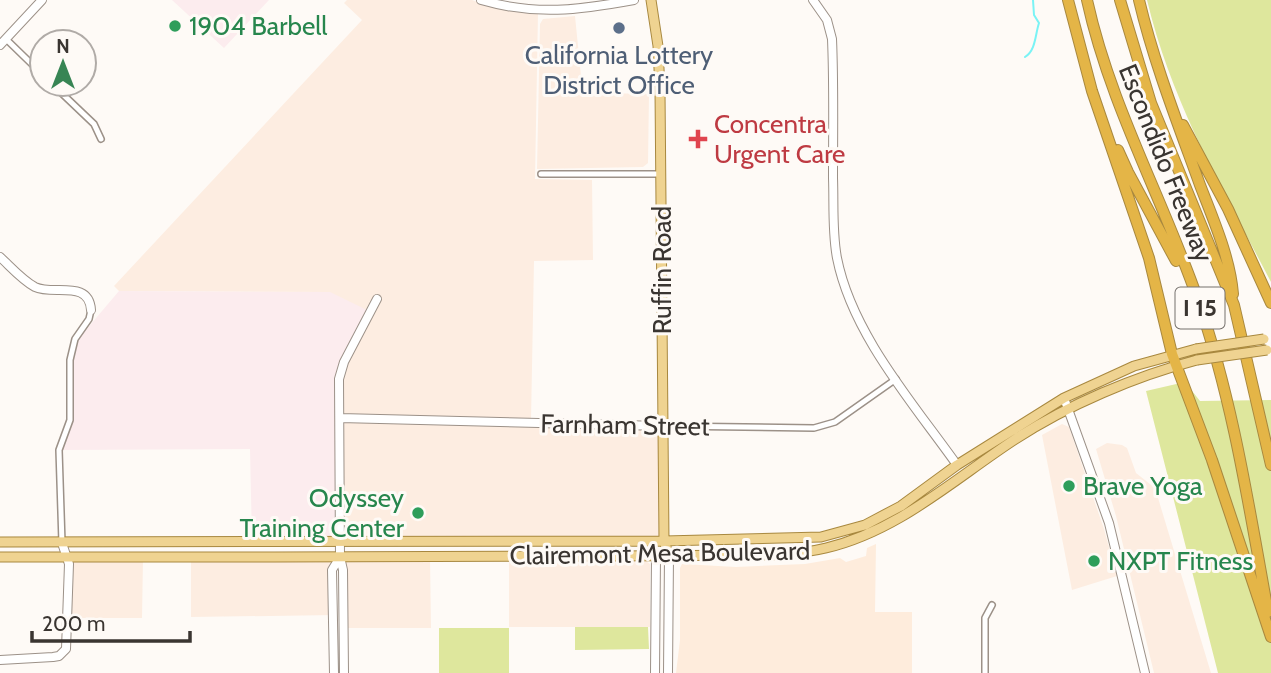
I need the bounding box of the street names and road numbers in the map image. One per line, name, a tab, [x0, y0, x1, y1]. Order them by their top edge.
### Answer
street label: Escondido Freeway	[1112, 59, 1220, 267]
street label: Ruffin Road	[646, 206, 678, 334]
road number: I 15	[1176, 288, 1224, 328]
street label: Farnham Street	[540, 408, 710, 442]
street label: Clairemont Mesa Boulevard	[509, 534, 811, 572]

